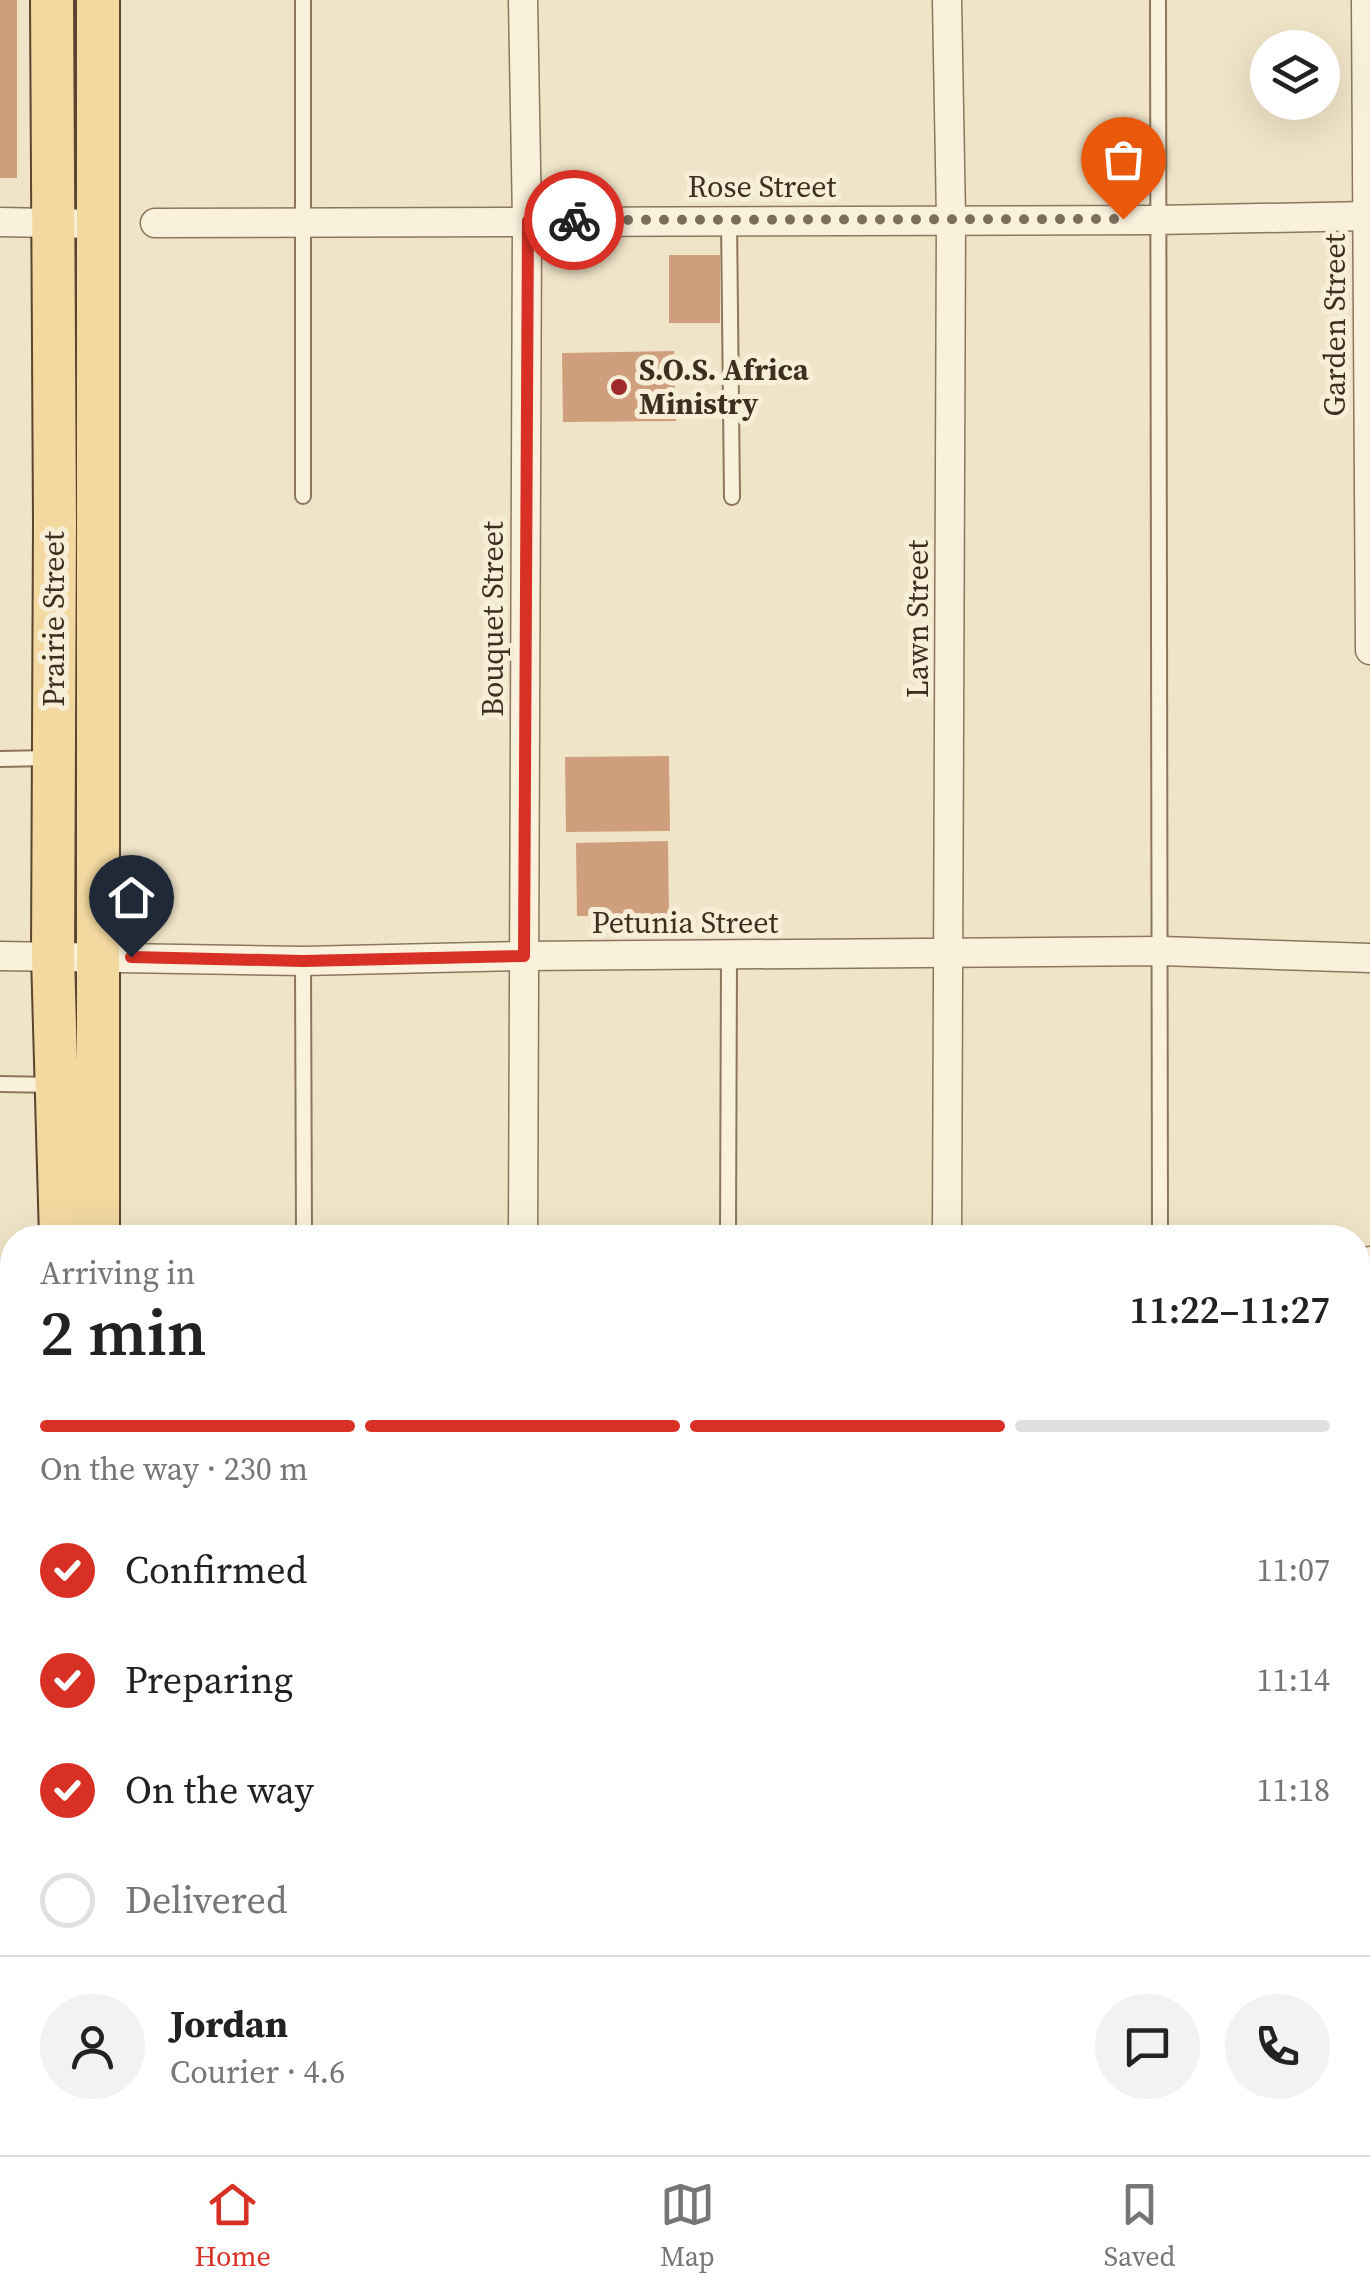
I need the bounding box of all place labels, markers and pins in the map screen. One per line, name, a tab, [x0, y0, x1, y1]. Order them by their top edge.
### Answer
pin	[1081, 117, 1166, 220]
place label: S.O.S. Africa Ministry	[639, 349, 810, 424]
marker: S.O.S. Africa Ministry	[608, 376, 630, 398]
pin	[89, 855, 174, 958]

